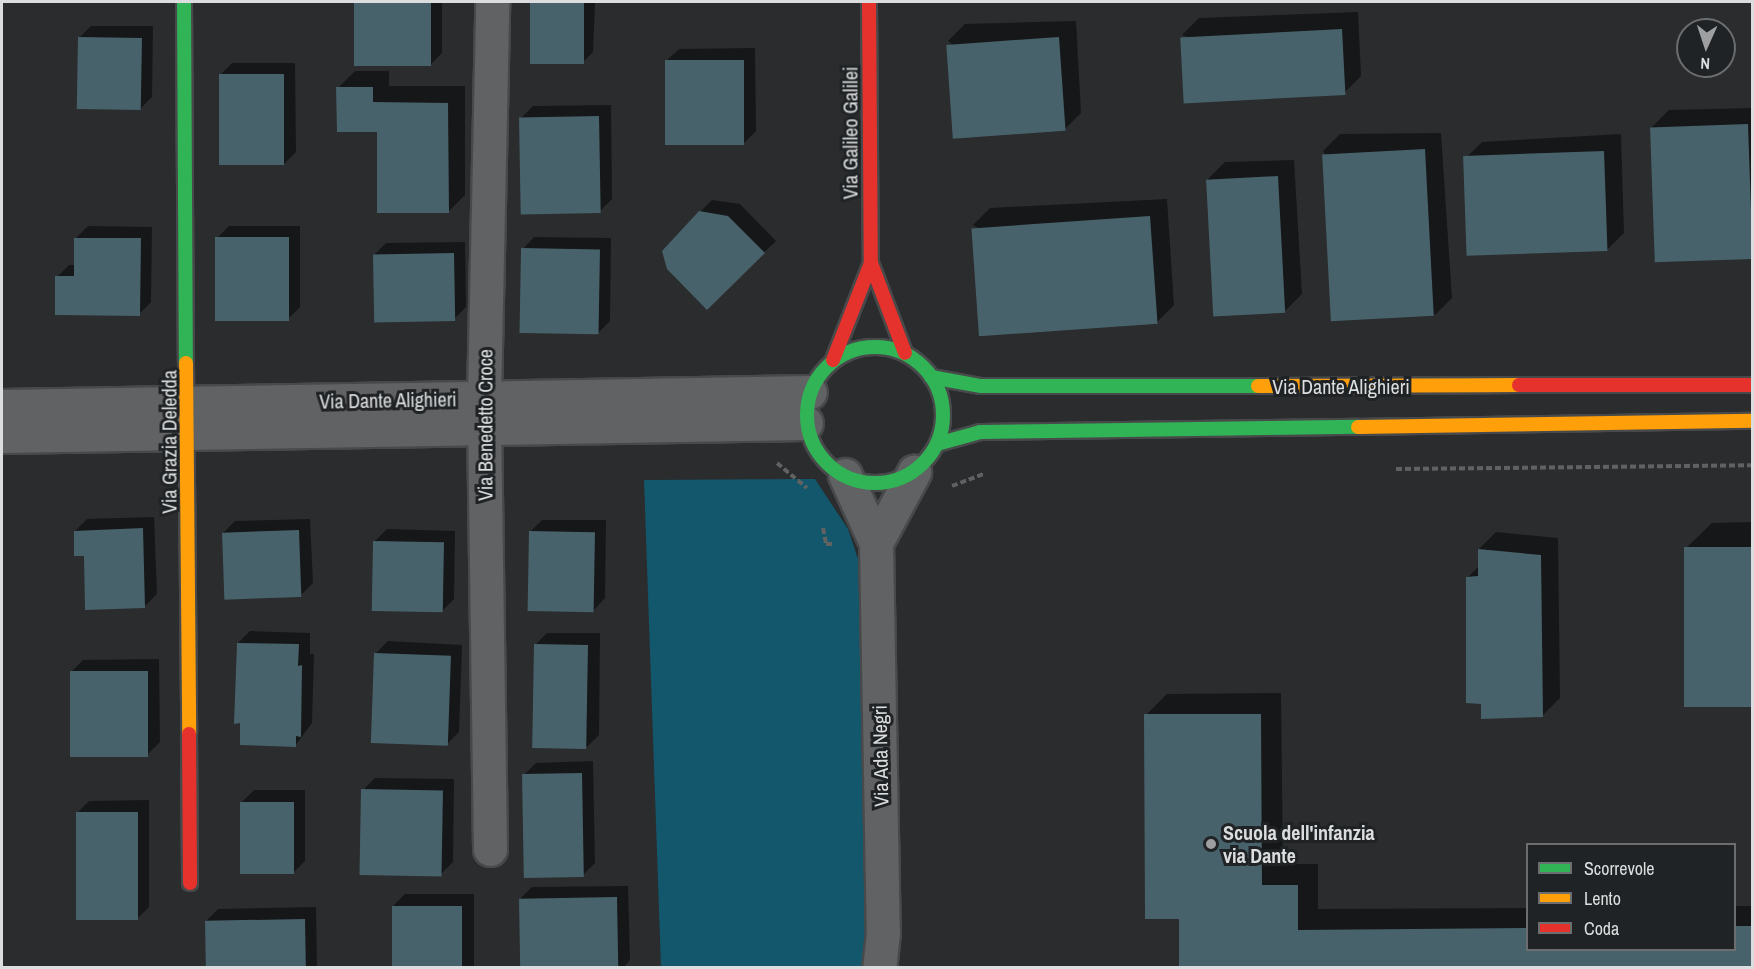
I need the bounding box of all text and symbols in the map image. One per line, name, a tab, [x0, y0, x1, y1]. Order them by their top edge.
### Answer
north arrow	[1676, 18, 1736, 78]
text: N	[1700, 53, 1710, 75]
street label: Via Galileo Galilei	[838, 67, 862, 199]
street label: Via Benedetto Croce	[473, 349, 497, 501]
street label: Via Grazia Deledda	[157, 370, 181, 514]
street label: Via Dante Alighieri	[1272, 374, 1410, 398]
street label: Via Dante Alighieri	[319, 387, 457, 413]
street label: Via Ada Negri	[867, 704, 893, 808]
place label: Scuola dell'infanzia via Dante	[1223, 820, 1375, 867]
marker: Scuola dell'infanzia via Dante	[1204, 837, 1218, 851]
legend	[1526, 843, 1736, 951]
text: Scorrevole	[1584, 856, 1655, 881]
text: Lento	[1584, 886, 1621, 911]
text: Coda	[1584, 916, 1619, 941]

